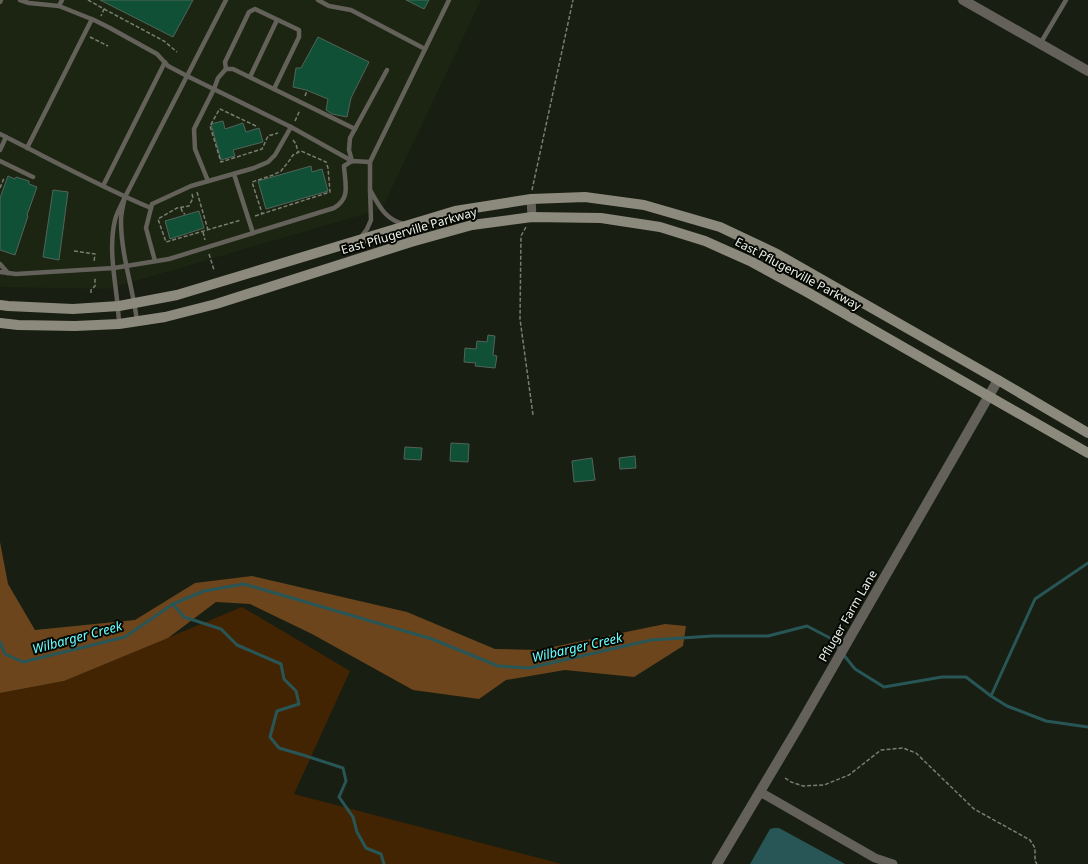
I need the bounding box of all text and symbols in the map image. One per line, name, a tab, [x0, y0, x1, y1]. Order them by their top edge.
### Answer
street label: East Pflugerville Parkway	[339, 203, 480, 258]
street label: East Pflugerville Parkway	[732, 233, 865, 314]
street label: Pfluger Farm Lane	[814, 566, 881, 665]
water label: Wilbarger Creek	[30, 616, 124, 658]
water label: Wilbarger Creek	[530, 628, 625, 666]

